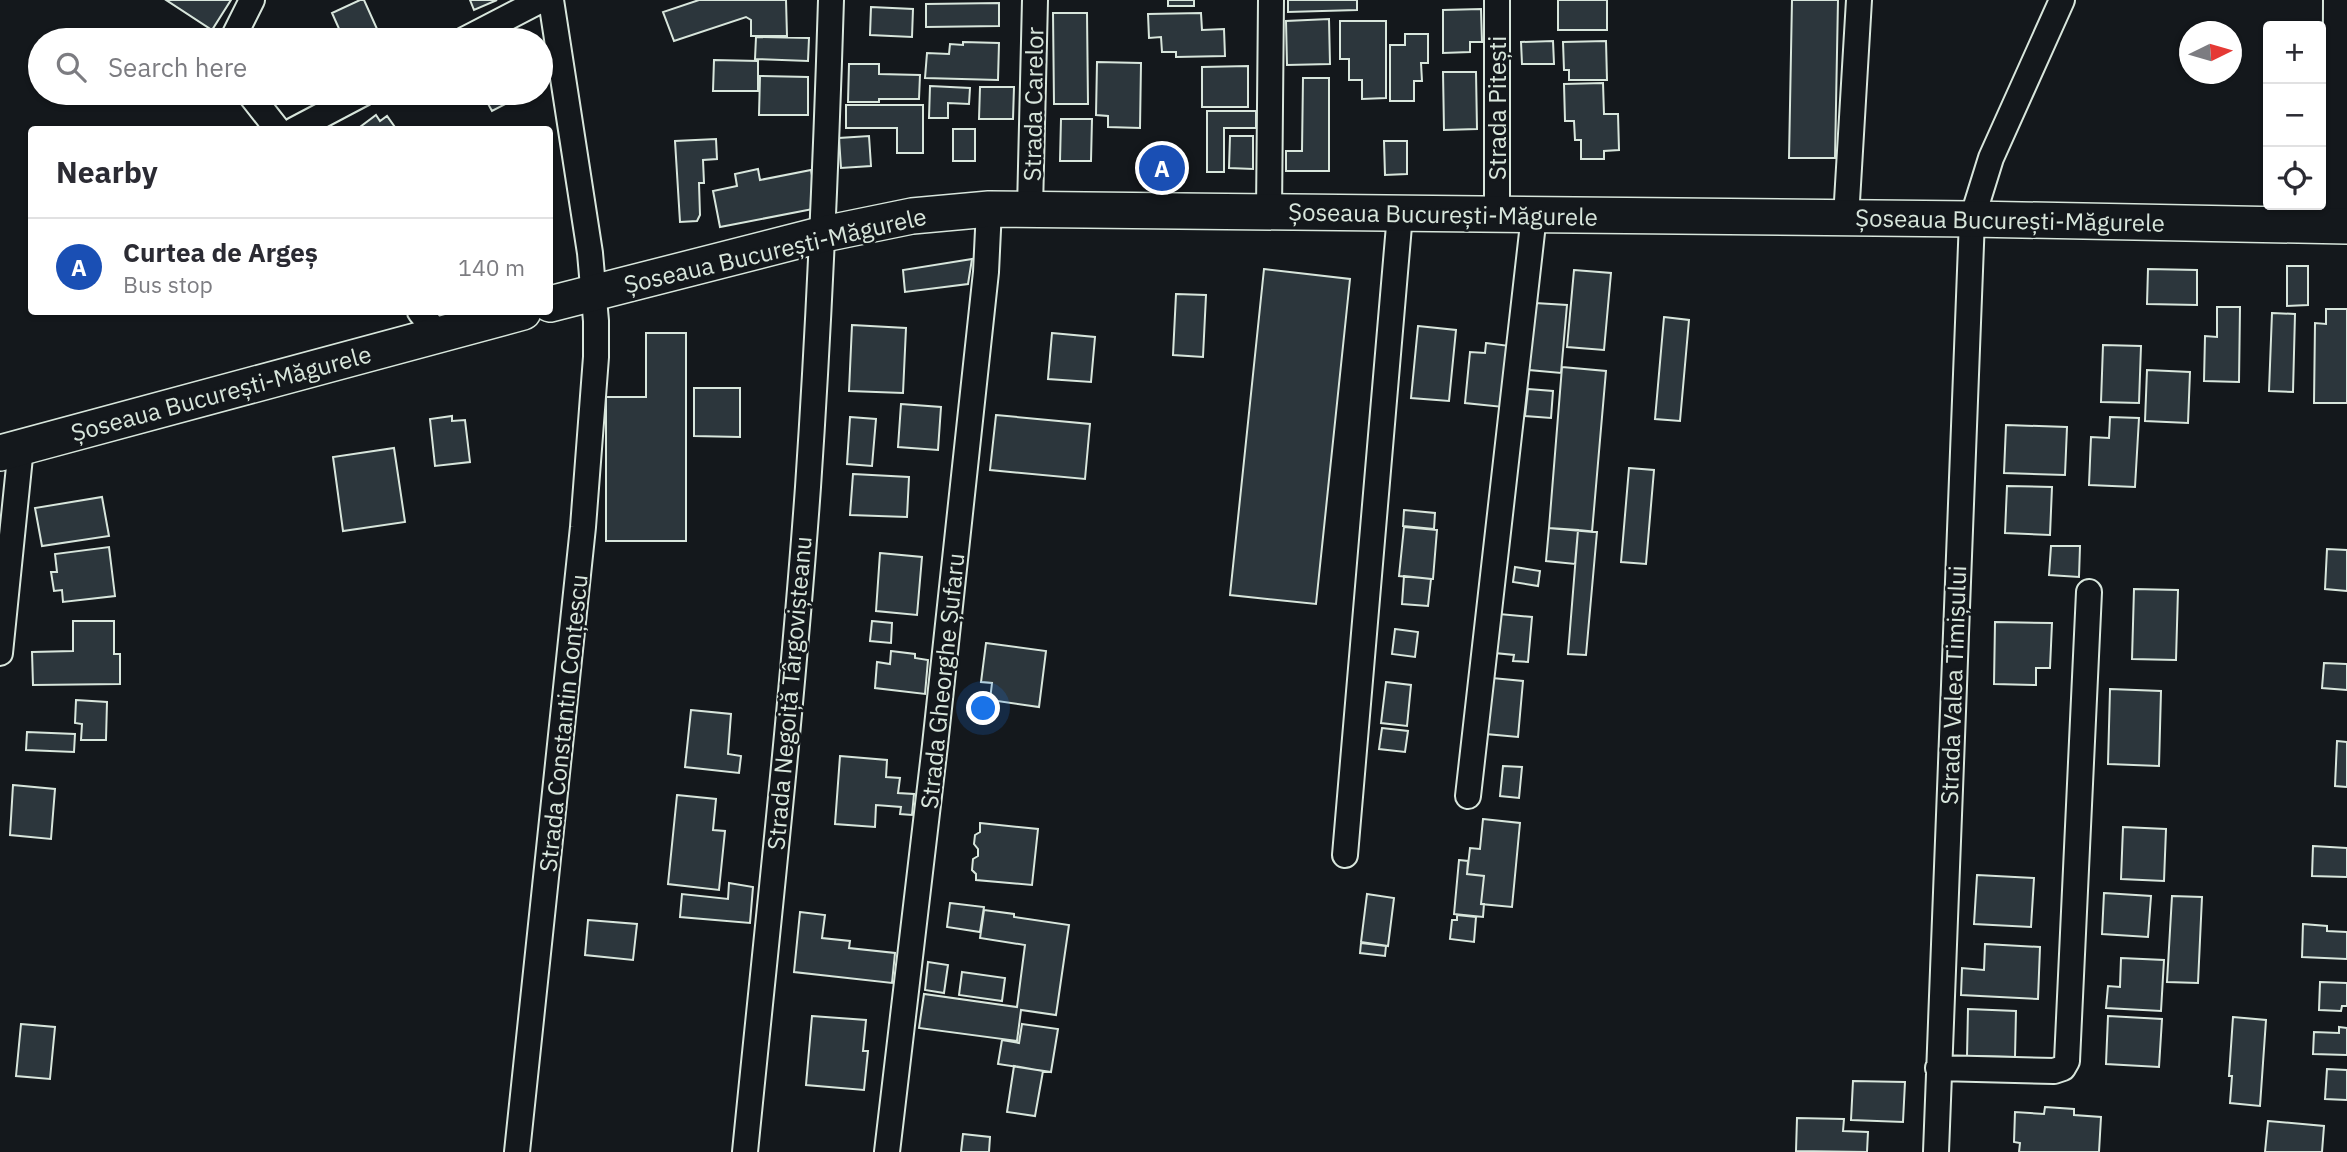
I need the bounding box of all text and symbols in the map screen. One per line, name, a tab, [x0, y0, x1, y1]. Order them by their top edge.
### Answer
north arrow	[2179, 21, 2242, 84]
map controls	[2263, 21, 2326, 210]
button: +	[2263, 21, 2326, 84]
street label: Strada Carelor	[1016, 26, 1050, 182]
search box	[28, 28, 553, 105]
street label: Strada Pitești	[1481, 36, 1513, 180]
icon: search	[52, 48, 90, 86]
text: Search here	[108, 50, 247, 84]
button: −	[2263, 84, 2326, 147]
pin: A	[1139, 142, 1185, 194]
button: locate	[2263, 147, 2326, 210]
text: Nearby	[56, 152, 158, 191]
street label: Șoseaua București-Măgurele	[1288, 195, 1598, 233]
street label: Șoseaua București-Măgurele	[621, 200, 929, 300]
street label: Șoseaua București-Măgurele	[1855, 201, 2165, 239]
text: Curtea de Argeș	[123, 235, 318, 269]
text: A	[71, 252, 87, 282]
text: 140 m	[458, 252, 525, 282]
text: Bus stop	[123, 269, 213, 299]
street label: Șoseaua București-Măgurele	[67, 337, 375, 449]
street label: Strada Negoiță Târgovișteanu	[759, 535, 819, 851]
street label: Strada Gheorghe Șufaru	[913, 551, 971, 811]
street label: Strada Valea Timișului	[1933, 565, 1973, 805]
street label: Strada Constantin Conțescu	[531, 573, 595, 873]
your location	[966, 691, 1000, 725]

